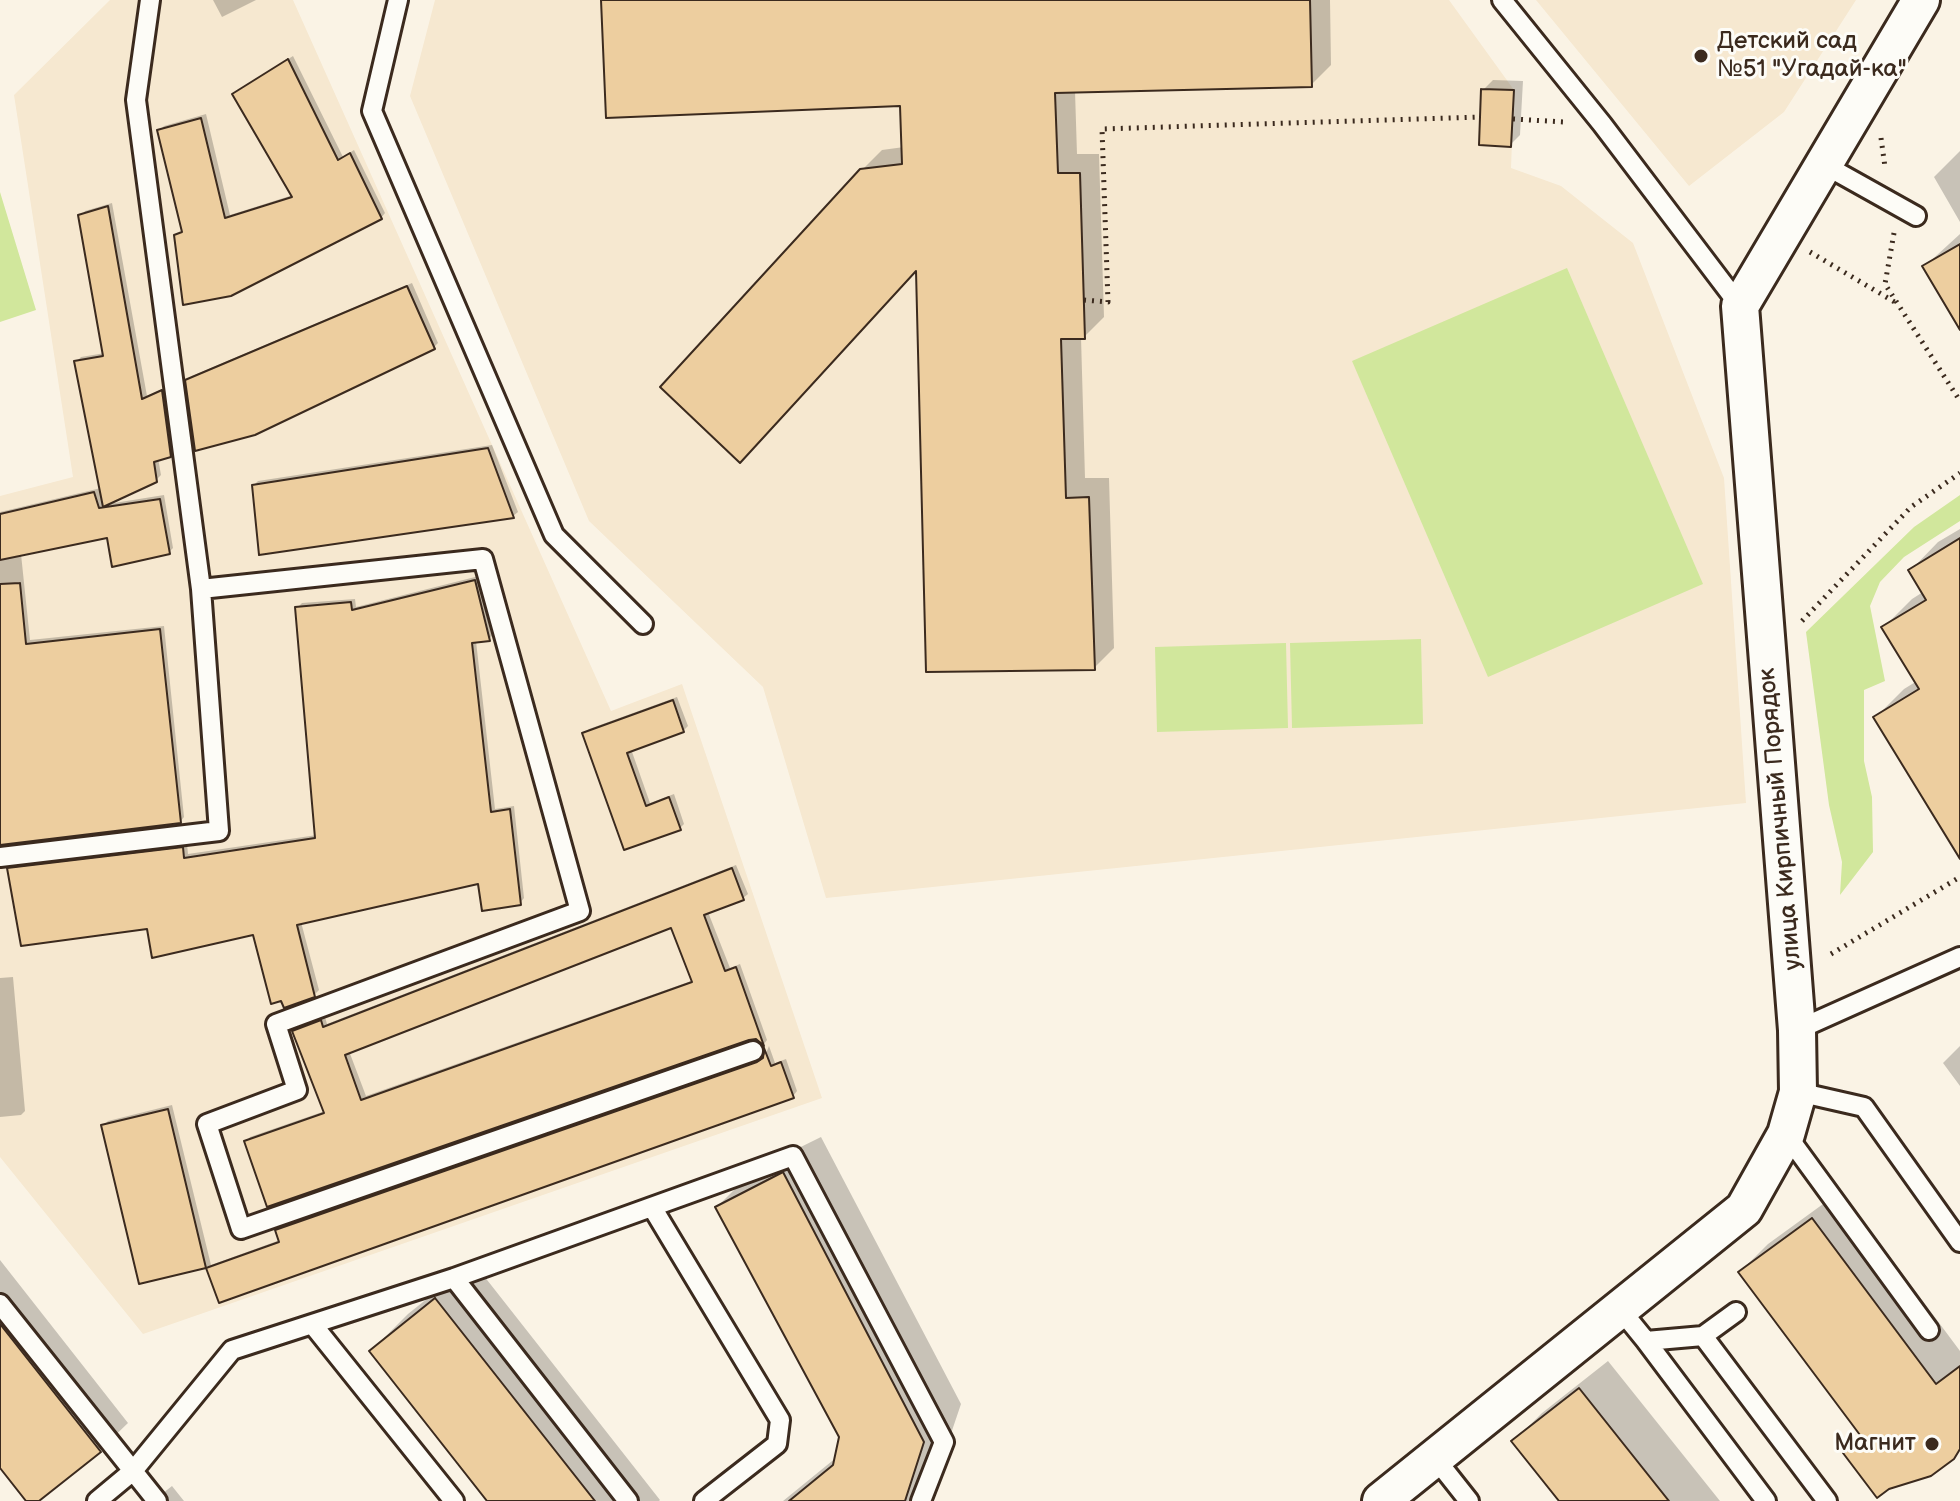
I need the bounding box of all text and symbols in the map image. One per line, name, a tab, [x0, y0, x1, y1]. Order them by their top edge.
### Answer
place label: Детский сад №51 "Угадай-ка"	[1717, 28, 1907, 84]
marker: Детский сад №51 "Угадай-ка"	[1692, 47, 1710, 65]
street label: улица Кирпичный Порядок	[1753, 667, 1809, 971]
place label: Магнит	[1834, 1430, 1916, 1458]
marker: Магнит	[1923, 1435, 1941, 1453]

